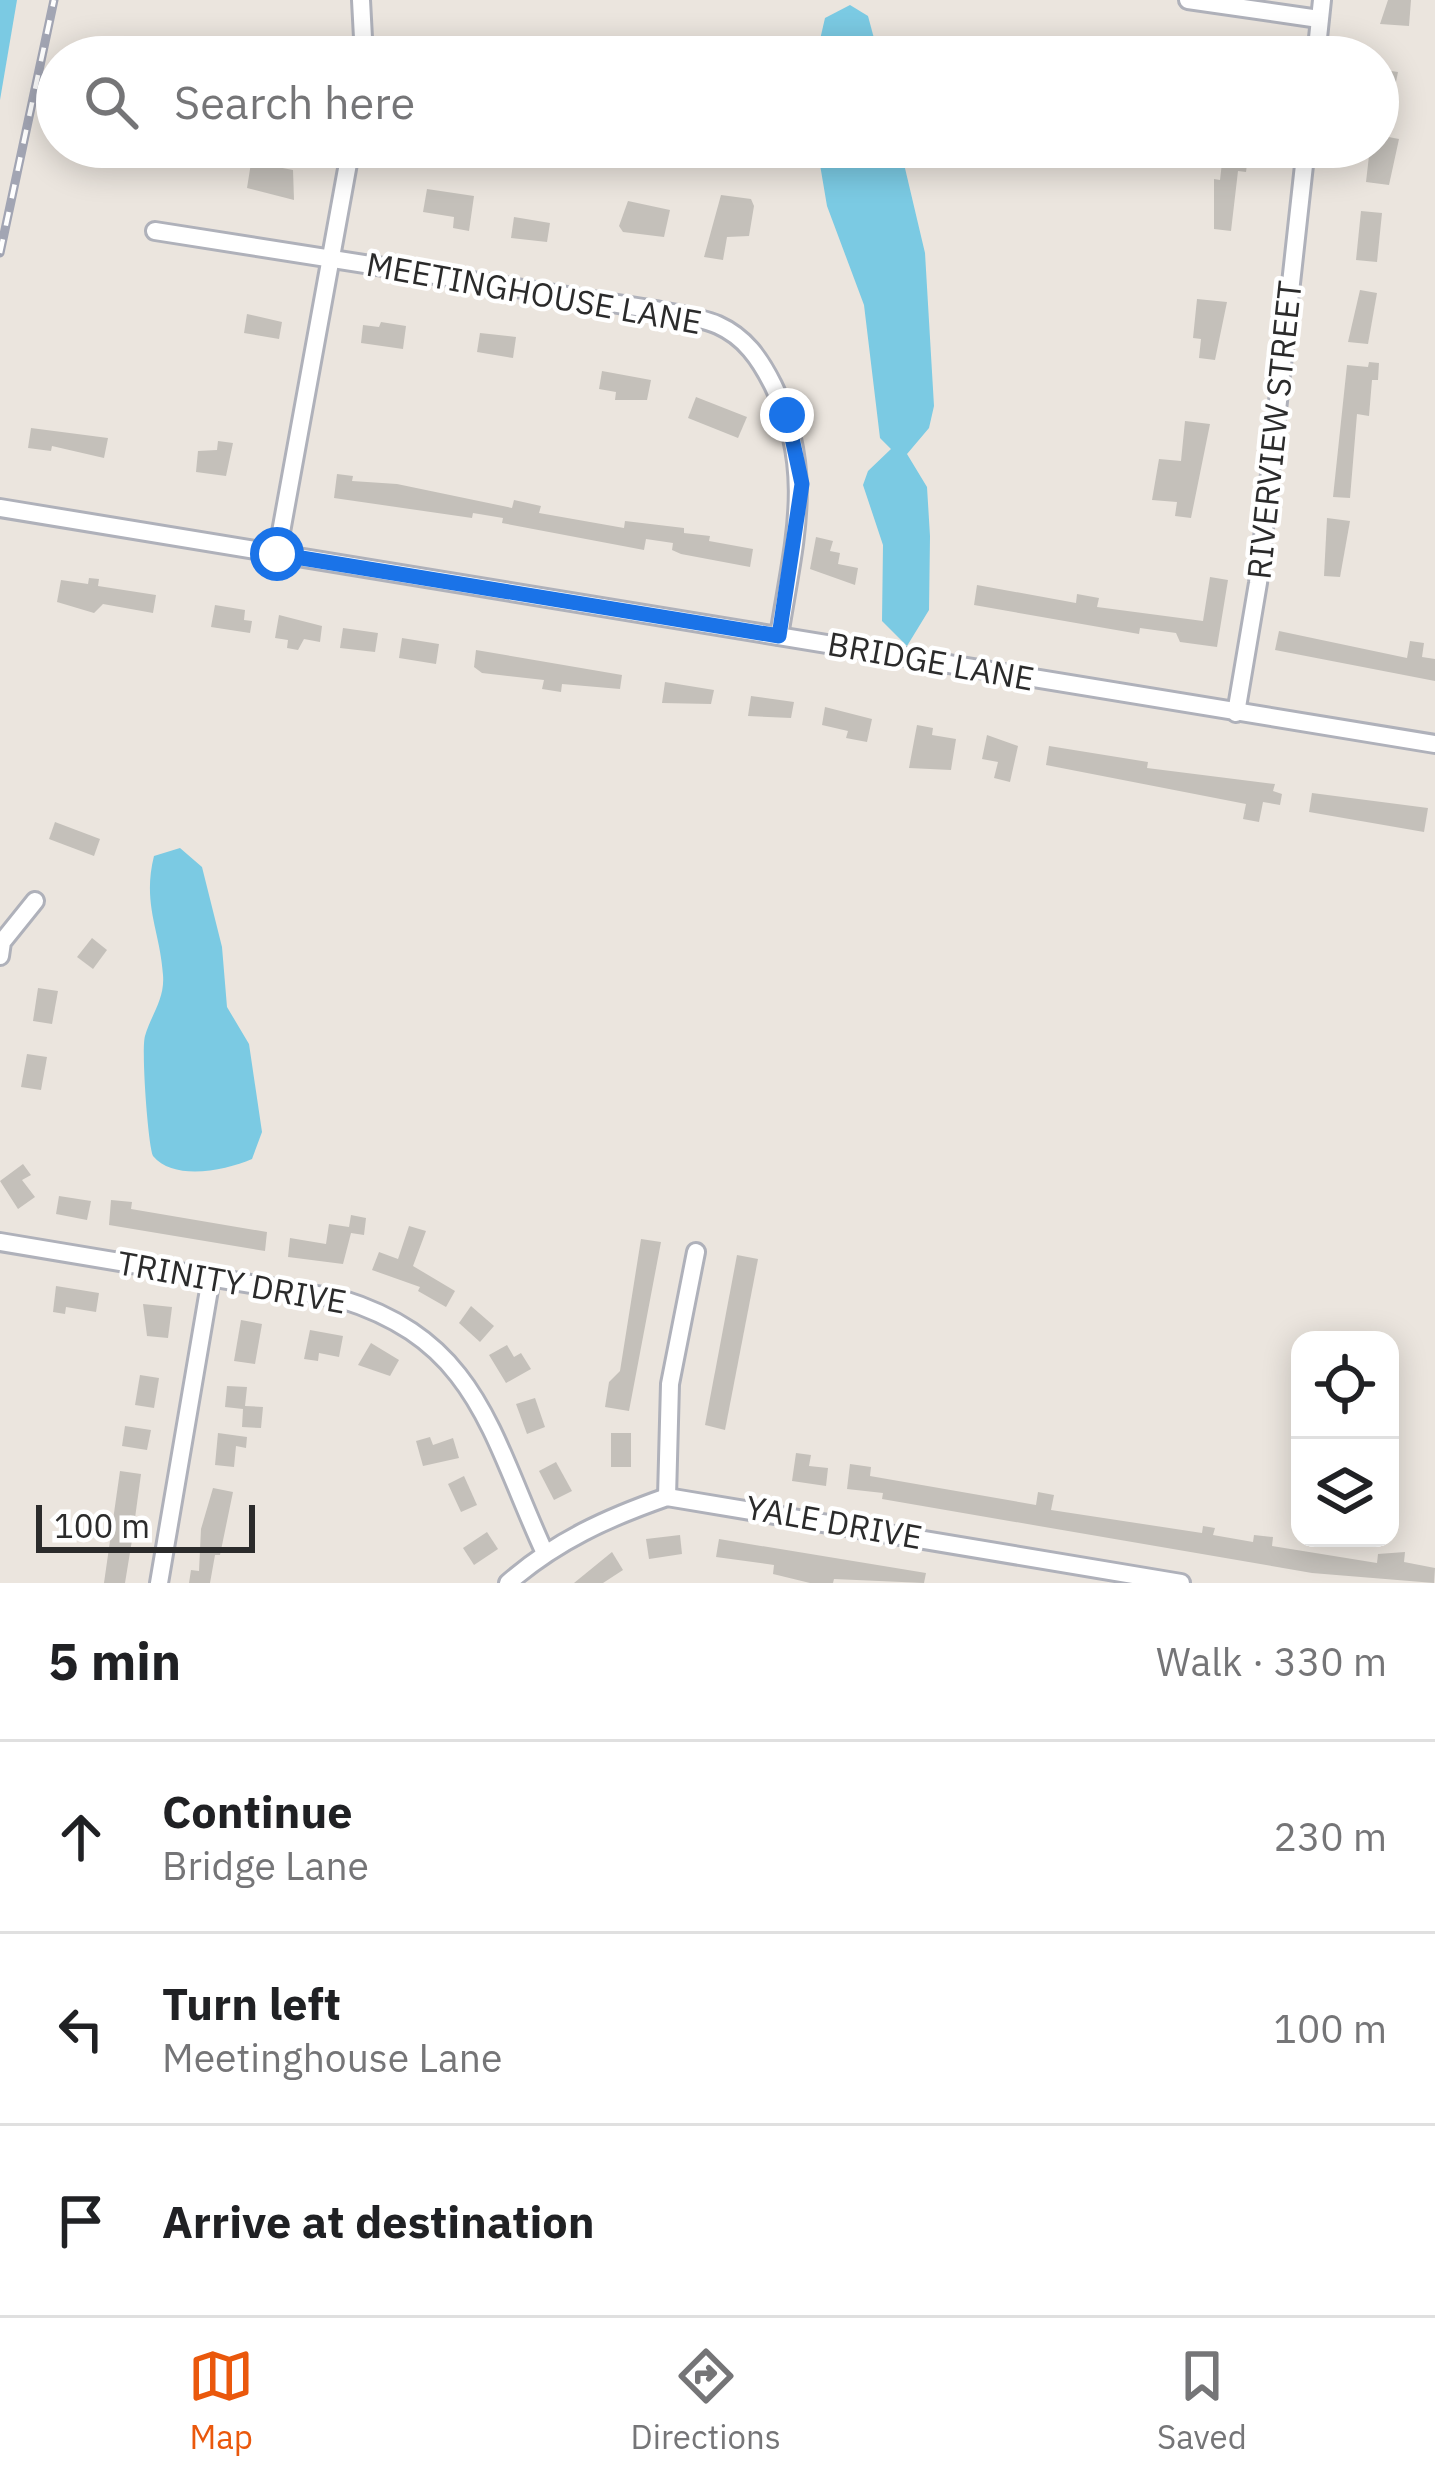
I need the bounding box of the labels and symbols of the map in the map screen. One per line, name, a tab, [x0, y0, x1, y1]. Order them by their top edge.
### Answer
street label: MEETINGHOUSE LANE	[363, 242, 705, 343]
street label: RIVERVIEW STREET	[1236, 279, 1311, 581]
route end	[760, 388, 814, 442]
route start	[250, 527, 304, 581]
street label: BRIDGE LANE	[825, 621, 1038, 700]
street label: TRINITY DRIVE	[114, 1240, 350, 1323]
street label: YALE DRIVE	[743, 1485, 926, 1558]
scale bar	[36, 1499, 255, 1552]

